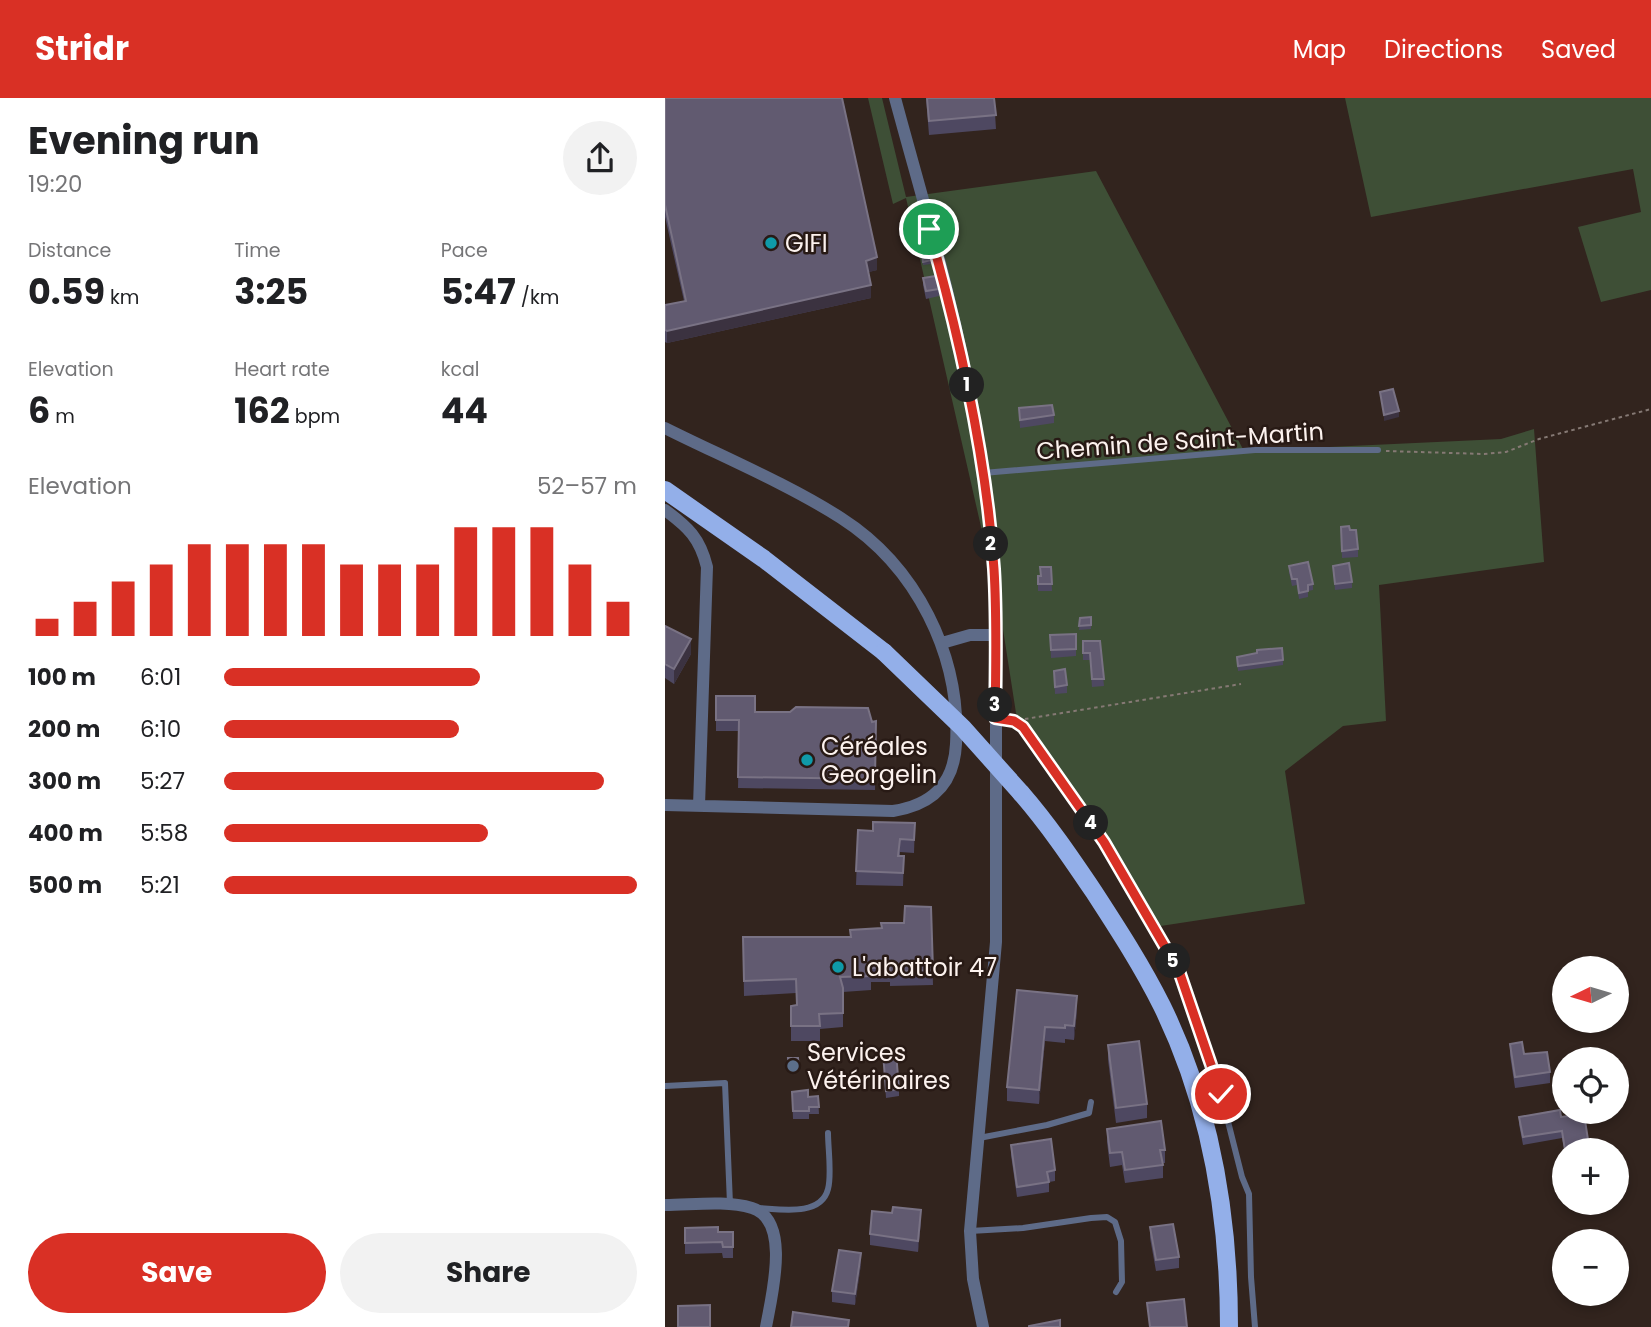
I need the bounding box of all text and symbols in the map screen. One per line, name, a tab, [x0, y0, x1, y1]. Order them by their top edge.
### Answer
text: Stridr	[35, 25, 129, 72]
text: Map	[1293, 33, 1346, 66]
text: Directions	[1384, 33, 1503, 66]
text: Saved	[1541, 33, 1616, 66]
text: Evening run	[28, 114, 260, 167]
button: share	[563, 121, 637, 195]
text: 19:20	[28, 168, 82, 200]
pin	[899, 199, 959, 259]
icon: arrive	[910, 210, 948, 248]
place label: GIFI	[785, 227, 828, 260]
marker: GIFI	[763, 235, 779, 251]
text: Distance	[28, 237, 111, 264]
text: Time	[234, 237, 281, 264]
text: Pace	[441, 237, 488, 264]
text: 0.59	[28, 267, 105, 316]
text: 3:25	[234, 267, 308, 316]
text: 5:47	[441, 267, 516, 316]
text: km	[105, 284, 139, 311]
text: /km	[516, 284, 559, 311]
text: Elevation	[28, 356, 114, 383]
text: Heart rate	[234, 356, 330, 383]
text: kcal	[441, 356, 480, 383]
pin: 1	[949, 368, 985, 402]
text: 1	[963, 371, 970, 398]
text: 6	[28, 386, 50, 435]
text: 162	[234, 386, 290, 435]
text: 44	[441, 386, 488, 435]
text: m	[50, 403, 75, 430]
text: bpm	[290, 403, 340, 430]
street label: Chemin de Saint-Martin	[1035, 414, 1325, 468]
text: Elevation	[28, 470, 132, 502]
text: 52–57 m	[537, 470, 637, 502]
pin: 2	[973, 526, 1009, 562]
text: 2	[985, 530, 996, 557]
text: 100 m	[28, 661, 96, 693]
text: 6:01	[140, 661, 181, 693]
pin: 3	[977, 688, 1013, 722]
text: 3	[989, 691, 1000, 718]
text: 200 m	[28, 713, 100, 745]
text: 6:10	[140, 713, 181, 745]
place label: Céréales Georgelin	[821, 730, 937, 791]
marker: Céréales Georgelin	[799, 752, 815, 768]
text: 300 m	[28, 765, 101, 797]
text: 5:27	[140, 765, 185, 797]
pin: 4	[1073, 806, 1109, 840]
text: 4	[1084, 809, 1097, 836]
text: 400 m	[28, 817, 103, 849]
text: 5:58	[140, 817, 188, 849]
text: 500 m	[28, 869, 102, 901]
text: 5:21	[140, 869, 180, 901]
pin: 5	[1155, 944, 1191, 978]
text: 5	[1166, 947, 1179, 974]
place label: L'abattoir 47	[852, 951, 997, 984]
north arrow	[1552, 956, 1629, 1032]
map controls	[1552, 956, 1629, 1306]
marker: L'abattoir 47	[830, 959, 846, 975]
place label: Services Vétérinaires	[807, 1036, 950, 1097]
button: locate	[1552, 1047, 1629, 1124]
marker: Services Vétérinaires	[785, 1058, 801, 1074]
pin	[1191, 1064, 1251, 1124]
icon: check	[1202, 1075, 1240, 1113]
button: +	[1552, 1138, 1629, 1215]
button: −	[1552, 1229, 1629, 1306]
button: Save	[28, 1233, 326, 1313]
button: Share	[340, 1233, 637, 1313]

